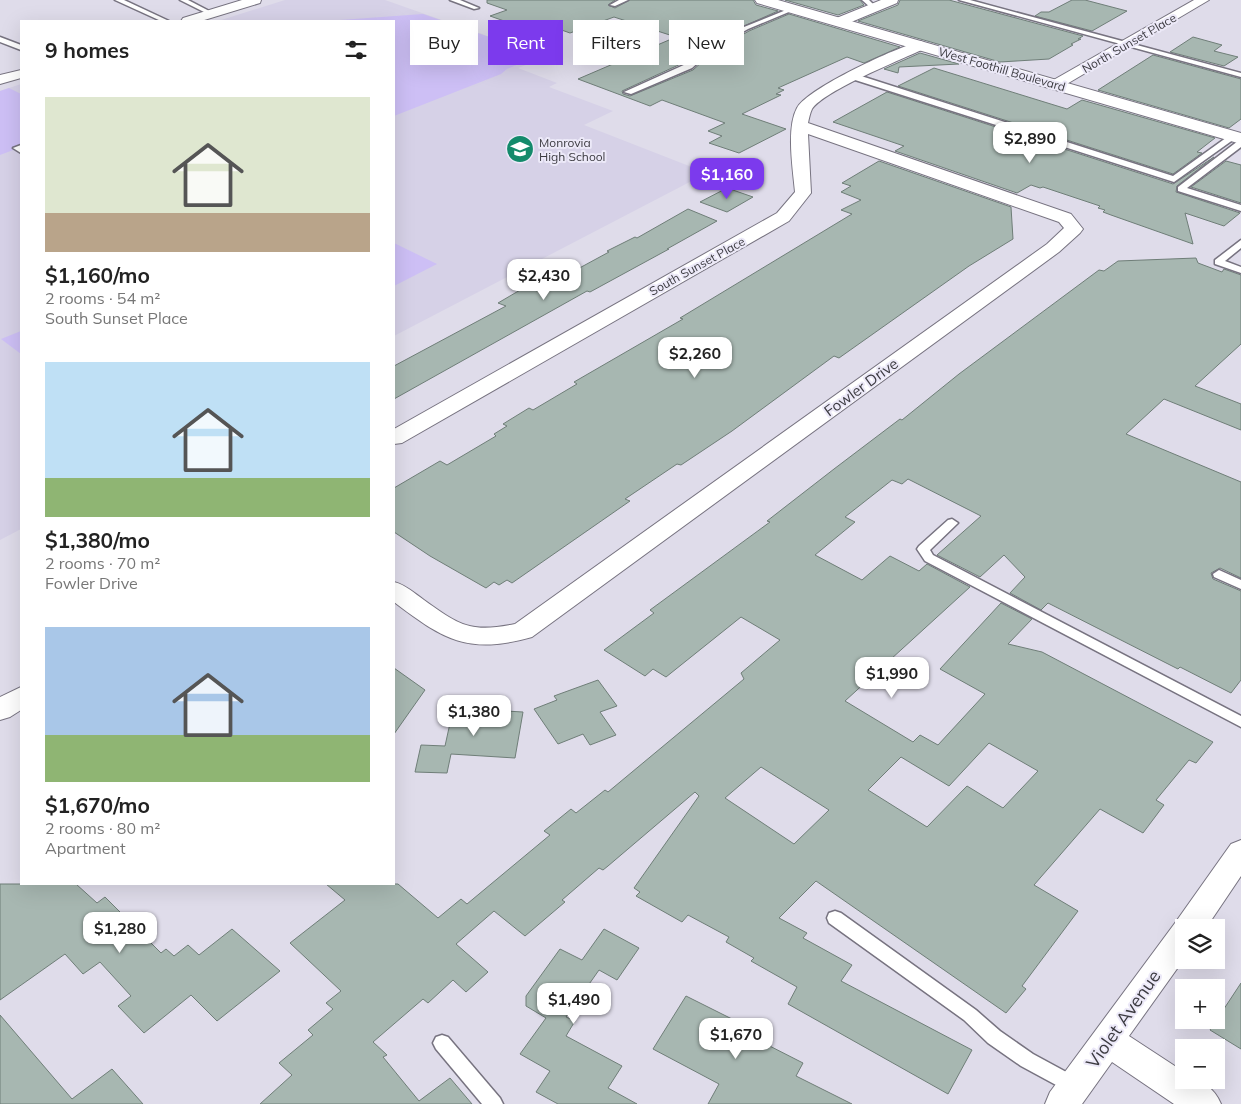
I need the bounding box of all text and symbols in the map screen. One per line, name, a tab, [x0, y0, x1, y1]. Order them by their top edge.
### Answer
street label: North Sunset Place	[1079, 10, 1179, 76]
chip: Buy	[410, 20, 478, 65]
chip: Rent	[488, 20, 563, 65]
chip: Filters	[573, 20, 659, 65]
chip: New	[669, 20, 744, 65]
icon: filters	[342, 36, 370, 64]
text: 9 homes	[45, 37, 129, 63]
street label: West Foothill Boulevard	[937, 44, 1067, 94]
pin: $2,890	[989, 121, 1071, 164]
text: $2,890	[1004, 128, 1056, 148]
icon: home	[163, 130, 253, 220]
school or university icon: Monrovia High School	[505, 134, 535, 164]
place label: Monrovia High School	[539, 135, 605, 164]
pin: $1,160	[686, 158, 768, 200]
text: $1,160	[701, 164, 753, 184]
street label: South Sunset Place	[647, 233, 747, 299]
pin: $2,430	[503, 258, 585, 301]
text: $1,160/mo	[45, 262, 150, 288]
text: $2,430	[518, 265, 570, 285]
text: 2 rooms · 54 m²	[45, 288, 160, 308]
text: South Sunset Place	[45, 308, 188, 328]
pin: $2,260	[654, 336, 736, 379]
text: $2,260	[669, 343, 721, 363]
street label: Fowler Drive	[820, 354, 902, 420]
icon: home	[163, 395, 253, 485]
text: $1,380/mo	[45, 527, 150, 553]
text: 2 rooms · 70 m²	[45, 553, 160, 573]
text: Fowler Drive	[45, 573, 138, 593]
pin: $1,990	[851, 656, 933, 699]
icon: home	[163, 660, 253, 750]
text: $1,990	[866, 663, 918, 683]
pin: $1,380	[433, 694, 515, 737]
text: $1,380	[448, 701, 500, 721]
text: $1,670/mo	[45, 792, 150, 818]
text: 2 rooms · 80 m²	[45, 818, 160, 838]
text: Apartment	[45, 838, 126, 858]
pin: $1,280	[79, 912, 161, 954]
text: $1,280	[94, 918, 146, 938]
map controls	[1175, 919, 1225, 1089]
button: layers	[1175, 919, 1225, 969]
street label: Violet Avenue	[1081, 965, 1165, 1073]
button: +	[1175, 979, 1225, 1029]
pin: $1,490	[533, 982, 615, 1025]
text: $1,490	[548, 989, 600, 1009]
pin: $1,670	[695, 1018, 777, 1060]
text: $1,670	[710, 1024, 762, 1044]
button: −	[1175, 1039, 1225, 1089]

